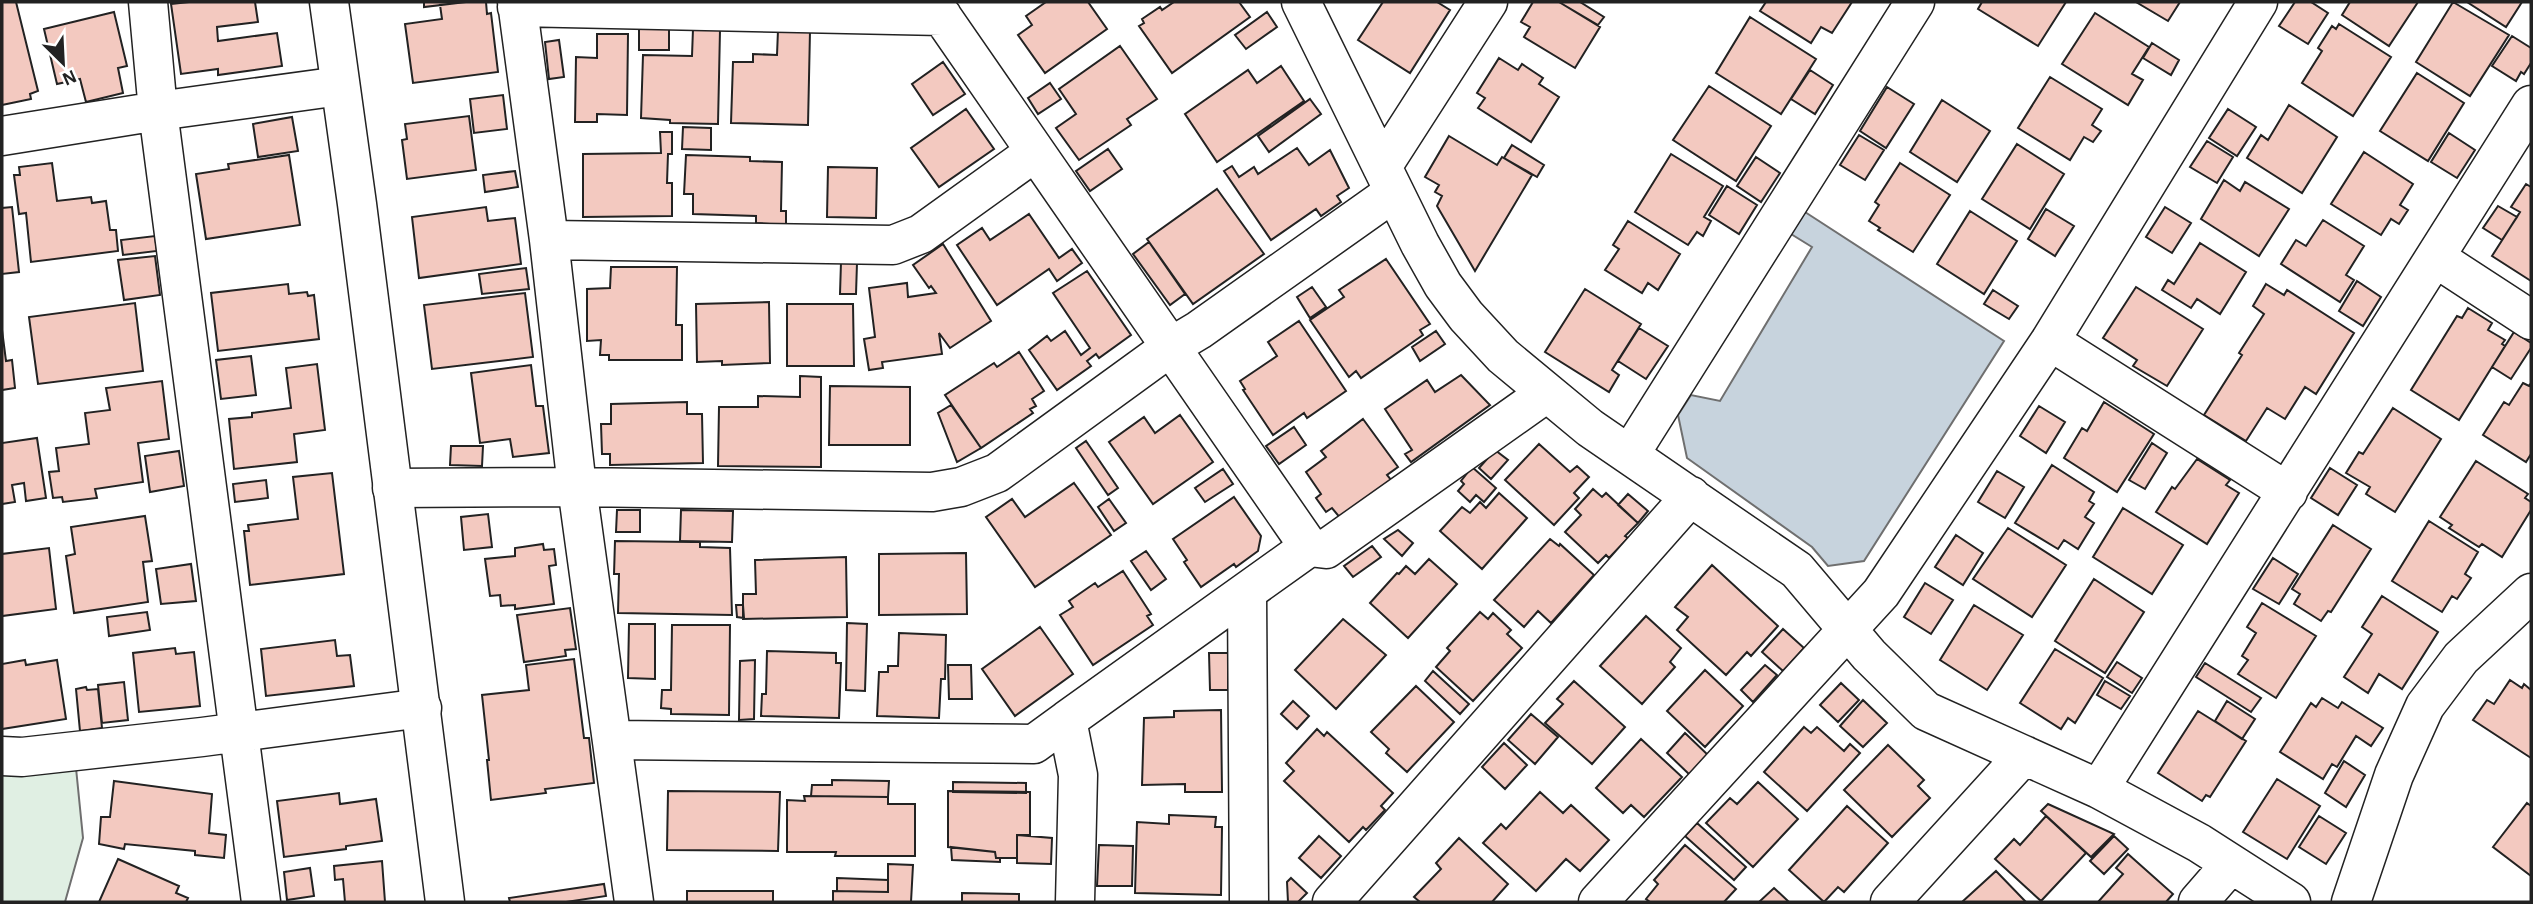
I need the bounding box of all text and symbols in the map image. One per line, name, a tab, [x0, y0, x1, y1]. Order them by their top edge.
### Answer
north arrow	[28, 28, 98, 98]
text: N	[59, 66, 79, 89]

